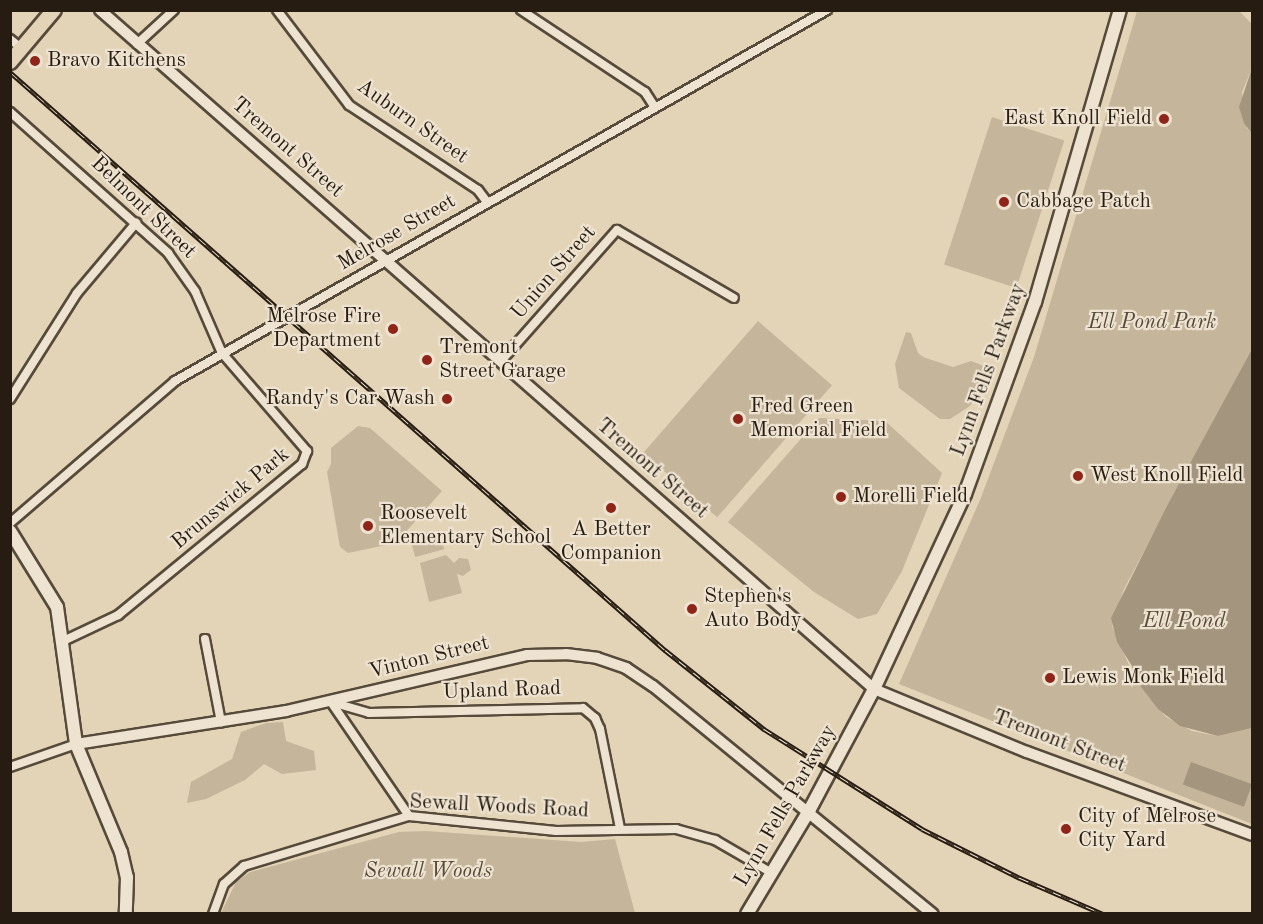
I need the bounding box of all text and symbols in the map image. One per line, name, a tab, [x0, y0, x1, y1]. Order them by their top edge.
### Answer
place label: Bravo Kitchens	[47, 48, 186, 74]
marker: Bravo Kitchens	[28, 54, 42, 68]
street label: Auburn Street	[351, 74, 473, 170]
street label: Tremont Street	[226, 92, 348, 204]
place label: East Knoll Field	[1004, 106, 1152, 132]
marker: East Knoll Field	[1157, 112, 1171, 126]
street label: Belmont Street	[85, 151, 201, 265]
street label: Melrose Street	[333, 189, 461, 277]
place label: Cabbage Patch	[1016, 189, 1151, 215]
marker: Cabbage Patch	[997, 195, 1011, 209]
street label: Union Street	[506, 221, 602, 325]
street label: Lynn Fells Parkway	[946, 280, 1032, 460]
place label: Melrose Fire Department	[266, 304, 381, 354]
park label: Ell Pond Park	[1088, 310, 1216, 336]
marker: Melrose Fire Department	[386, 322, 400, 336]
place label: Tremont Street Garage	[439, 335, 566, 385]
marker: Tremont Street Garage	[420, 353, 434, 367]
place label: Randy's Car Wash	[266, 386, 435, 412]
marker: Randy's Car Wash	[440, 392, 454, 406]
place label: Fred Green Memorial Field	[750, 394, 887, 444]
marker: Fred Green Memorial Field	[731, 412, 745, 426]
street label: Tremont Street	[591, 413, 713, 525]
street label: Brunswick Park	[167, 442, 295, 556]
place label: West Knoll Field	[1090, 463, 1243, 489]
marker: West Knoll Field	[1071, 469, 1085, 483]
place label: Morelli Field	[853, 484, 968, 510]
marker: Morelli Field	[834, 490, 848, 504]
place label: Roosevelt Elementary School	[380, 501, 551, 551]
marker: A Better Companion	[604, 501, 618, 515]
place label: A Better Companion	[560, 517, 662, 567]
marker: Roosevelt Elementary School	[361, 519, 375, 533]
place label: Stephen's Auto Body	[704, 584, 802, 634]
marker: Stephen's Auto Body	[685, 602, 699, 616]
water label: Ell Pond	[1142, 609, 1226, 635]
street label: Vinton Street	[366, 631, 492, 685]
place label: Lewis Monk Field	[1062, 665, 1225, 691]
marker: Lewis Monk Field	[1043, 671, 1057, 685]
street label: Upland Road	[442, 676, 562, 706]
street label: Tremont Street	[989, 705, 1129, 779]
street label: Lynn Fells Parkway	[729, 721, 843, 891]
street label: Sewall Woods Road	[409, 790, 589, 824]
place label: City of Melrose City Yard	[1078, 804, 1216, 854]
marker: City of Melrose City Yard	[1059, 822, 1073, 836]
park label: Sewall Woods	[364, 859, 492, 885]

